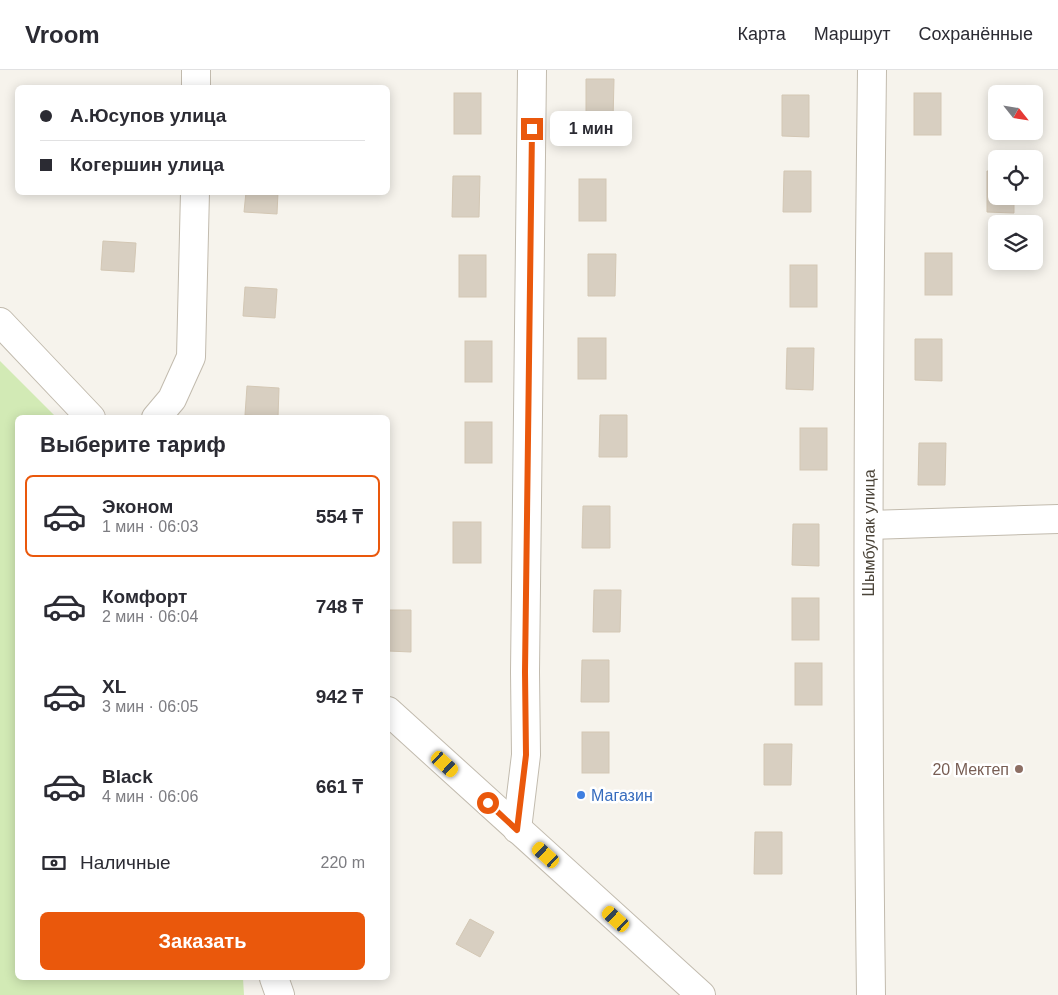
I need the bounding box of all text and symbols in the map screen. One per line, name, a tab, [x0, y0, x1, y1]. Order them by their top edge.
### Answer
text: Vroom	[25, 21, 100, 48]
text: Карта	[738, 24, 786, 44]
text: Маршрут	[814, 24, 890, 44]
text: Сохранённые	[918, 24, 1033, 44]
north arrow	[988, 85, 1042, 140]
map controls	[988, 85, 1043, 270]
text: А.Юсупов улица	[70, 105, 226, 126]
callout: 1 мин	[550, 112, 632, 146]
route end	[521, 118, 543, 140]
text: 1 мин	[569, 120, 613, 137]
button: locate	[988, 150, 1043, 205]
text: Когершин улица	[70, 154, 224, 175]
button: layers	[988, 215, 1043, 270]
text: Выберите тариф	[40, 432, 226, 457]
street label: Шымбулак улица	[860, 469, 878, 597]
icon: car	[42, 494, 87, 539]
text: Эконом	[102, 496, 173, 517]
text: 554 ₸	[316, 506, 363, 527]
text: 1 мин · 06:03	[102, 518, 198, 535]
icon: car	[42, 584, 87, 629]
text: Комфорт	[102, 586, 187, 607]
text: 748 ₸	[316, 596, 363, 617]
text: 2 мин · 06:04	[102, 608, 198, 625]
icon: car	[42, 674, 87, 719]
text: XL	[102, 676, 126, 697]
text: 942 ₸	[316, 686, 363, 707]
text: 3 мин · 06:05	[102, 698, 198, 715]
car	[428, 748, 461, 780]
place label: 20 Мектеп	[932, 761, 1009, 778]
marker: 20 Мектеп	[1013, 763, 1025, 775]
icon: car	[42, 764, 87, 809]
text: Black	[102, 766, 153, 787]
text: 661 ₸	[316, 776, 363, 797]
place label: Магазин	[591, 787, 653, 804]
text: 4 мин · 06:06	[102, 788, 198, 805]
marker: Магазин	[575, 789, 587, 801]
route start	[477, 792, 499, 814]
car	[529, 839, 562, 871]
icon: cash	[40, 849, 68, 877]
text: Наличные	[80, 852, 171, 873]
text: 220 m	[321, 854, 365, 871]
car	[599, 903, 632, 935]
button: Заказать	[40, 912, 365, 970]

